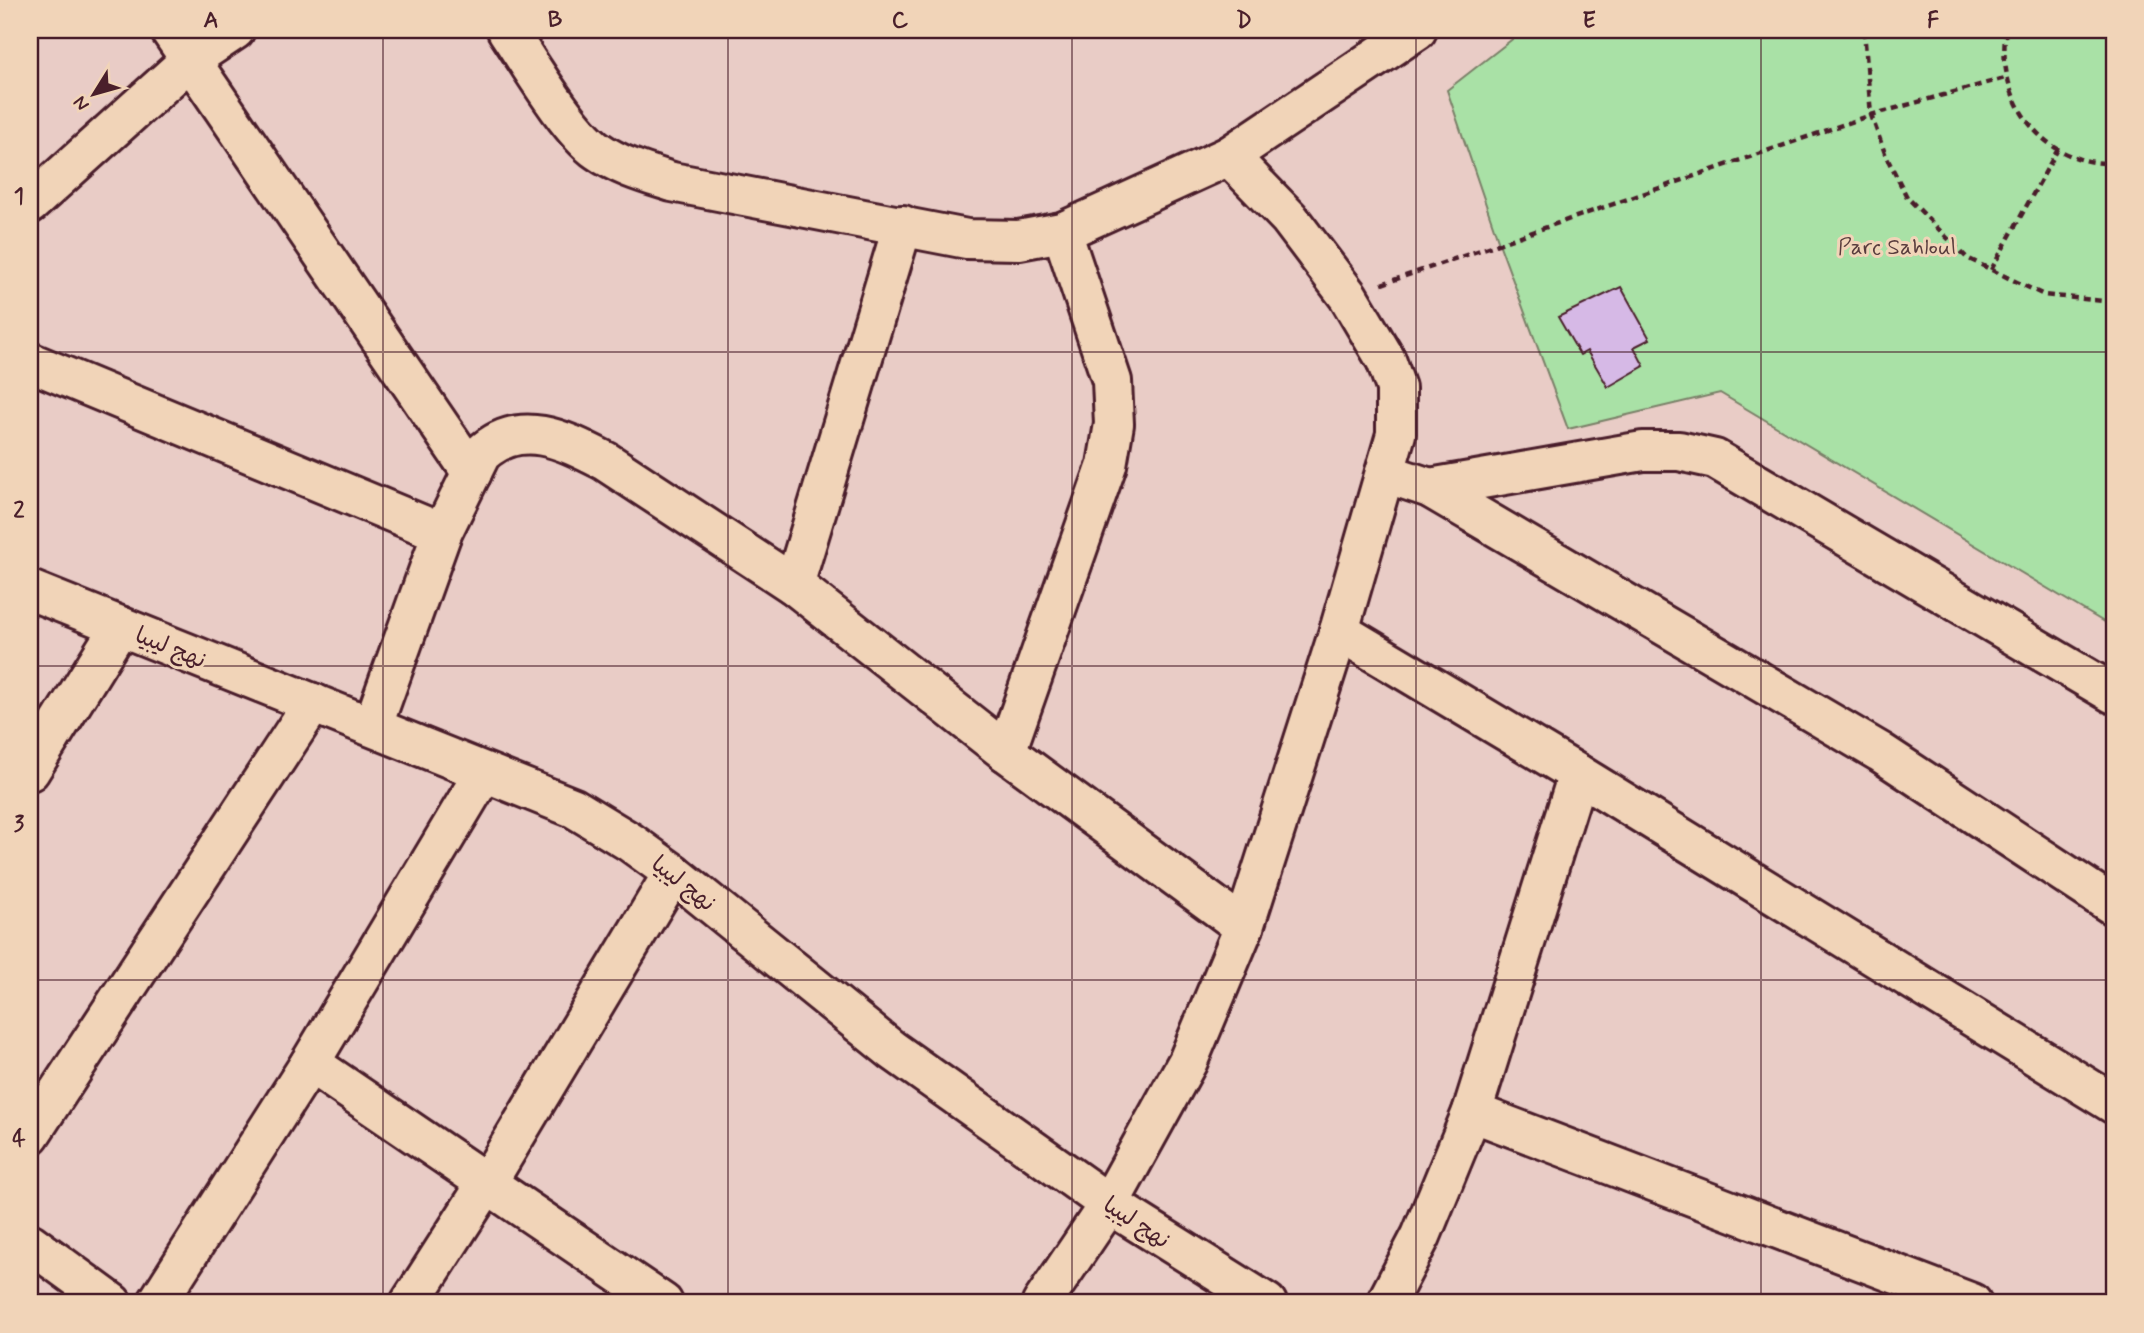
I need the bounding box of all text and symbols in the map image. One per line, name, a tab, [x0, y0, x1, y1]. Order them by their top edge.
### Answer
text: A	[203, 6, 219, 36]
text: B	[548, 6, 563, 36]
text: C	[892, 6, 909, 36]
text: D	[1236, 6, 1252, 36]
text: E	[1582, 6, 1596, 36]
text: F	[1927, 6, 1939, 36]
north arrow	[60, 60, 130, 130]
text: N	[68, 91, 95, 116]
text: 1	[14, 182, 24, 212]
park label: Parc Sahloul	[1838, 233, 1956, 263]
text: 2	[13, 496, 25, 526]
street label: نهج ليبيا	[130, 621, 210, 677]
text: 3	[14, 810, 25, 840]
street label: نهج ليبيا	[644, 850, 721, 919]
text: 4	[12, 1124, 26, 1154]
street label: نهج ليبيا	[1097, 1191, 1175, 1256]

